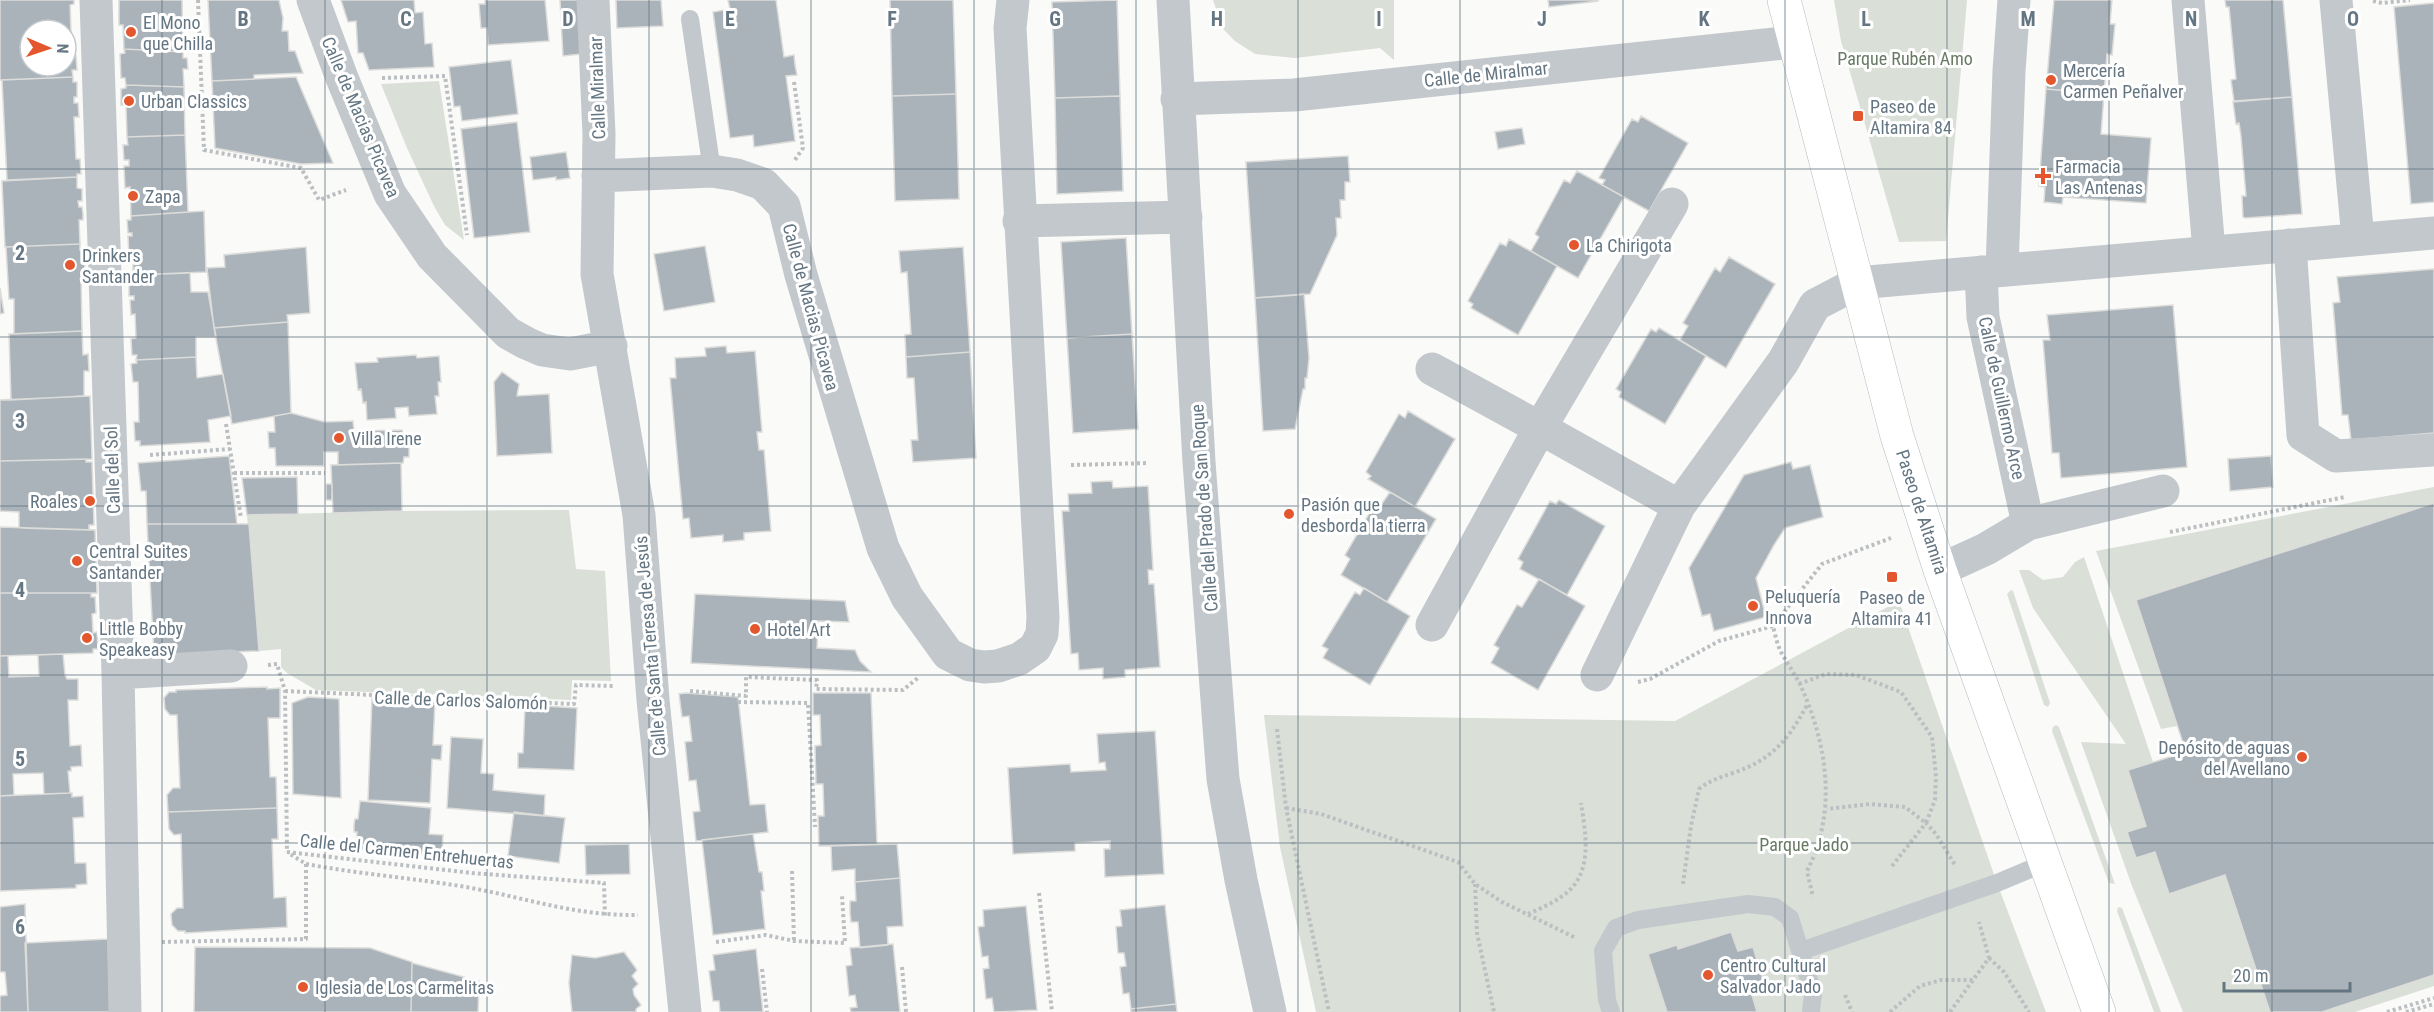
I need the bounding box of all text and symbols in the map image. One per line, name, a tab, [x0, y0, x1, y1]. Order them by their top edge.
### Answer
text: B	[237, 7, 249, 31]
text: C	[400, 7, 412, 31]
text: D	[562, 7, 574, 31]
text: E	[725, 7, 735, 31]
text: F	[887, 7, 897, 31]
text: G	[1049, 7, 1061, 31]
text: H	[1211, 7, 1223, 31]
text: I	[1376, 7, 1382, 31]
text: J	[1537, 7, 1547, 31]
text: K	[1698, 7, 1710, 31]
text: L	[1861, 7, 1871, 31]
text: M	[2020, 7, 2036, 31]
text: N	[2185, 7, 2197, 31]
text: O	[2347, 7, 2359, 31]
place label: El Mono que Chilla	[143, 12, 213, 54]
north arrow	[18, 18, 78, 78]
marker: El Mono que Chilla	[124, 25, 138, 39]
street label: Calle de Macias Picavea	[318, 34, 404, 200]
street label: Calle Miralmar	[585, 36, 609, 140]
text: N	[53, 43, 72, 54]
park label: Parque Rubén Amo	[1837, 48, 1973, 69]
street label: Calle de Miralmar	[1423, 57, 1549, 91]
place label: Mercería Carmen Peñalver	[2063, 60, 2184, 102]
marker: Mercería Carmen Peñalver	[2044, 73, 2058, 87]
place label: Urban Classics	[141, 91, 247, 112]
marker: Urban Classics	[122, 94, 136, 108]
place label: Paseo de Altamira 84	[1870, 96, 1952, 138]
marker: Paseo de Altamira 84	[1851, 109, 1865, 123]
place label: Farmacia Las Antenas	[2055, 156, 2143, 198]
marker: Farmacia Las Antenas	[2036, 169, 2050, 183]
place label: Zapa	[145, 186, 181, 207]
marker: Zapa	[126, 189, 140, 203]
street label: Calle de Macias Picavea	[779, 221, 843, 393]
place label: La Chirigota	[1586, 235, 1672, 256]
marker: La Chirigota	[1567, 238, 1581, 252]
text: 2	[15, 241, 25, 265]
place label: Drinkers Santander	[82, 245, 155, 287]
marker: Drinkers Santander	[63, 258, 77, 272]
street label: Calle de Guillermo Arce	[1974, 315, 2030, 481]
street label: Calle del Prado de San Roque	[1186, 403, 1222, 613]
text: 3	[15, 409, 25, 433]
street label: Calle del Sol	[100, 426, 124, 514]
place label: Villa Irene	[351, 428, 422, 449]
marker: Villa Irene	[332, 431, 346, 445]
street label: Paseo de Altamira	[1892, 447, 1952, 577]
place label: Roales	[30, 491, 78, 512]
marker: Roales	[83, 494, 97, 508]
place label: Pasión que desborda la tierra	[1301, 494, 1426, 536]
marker: Pasión que desborda la tierra	[1282, 507, 1296, 521]
street label: Calle de Santa Teresa de Jesús	[630, 535, 670, 757]
place label: Central Suites Santander	[89, 541, 188, 583]
marker: Central Suites Santander	[70, 554, 84, 568]
marker: Paseo de Altamira 41	[1885, 570, 1899, 584]
text: 4	[15, 578, 25, 602]
place label: Peluquería Innova	[1765, 586, 1841, 628]
place label: Paseo de Altamira 41	[1851, 587, 1933, 629]
marker: Peluquería Innova	[1746, 599, 1760, 613]
place label: Little Bobby Speakeasy	[99, 618, 184, 660]
place label: Hotel Art	[767, 619, 831, 640]
marker: Hotel Art	[748, 622, 762, 636]
marker: Little Bobby Speakeasy	[80, 631, 94, 645]
street label: Calle de Carlos Salomón	[374, 686, 548, 714]
place label: Depósito de aguas del Avellano	[2158, 737, 2290, 779]
text: 5	[15, 747, 25, 771]
marker: Depósito de aguas del Avellano	[2295, 750, 2309, 764]
street label: Calle del Carmen Entrehuertas	[299, 829, 515, 873]
park label: Parque Jado	[1759, 834, 1849, 855]
text: 6	[15, 915, 25, 939]
place label: Centro Cultural Salvador Jado	[1720, 955, 1826, 997]
scale bar	[2224, 955, 2350, 993]
text: 20 m	[2233, 965, 2268, 986]
marker: Centro Cultural Salvador Jado	[1701, 968, 1715, 982]
place label: Iglesia de Los Carmelitas	[315, 977, 494, 998]
marker: Iglesia de Los Carmelitas	[296, 980, 310, 994]

